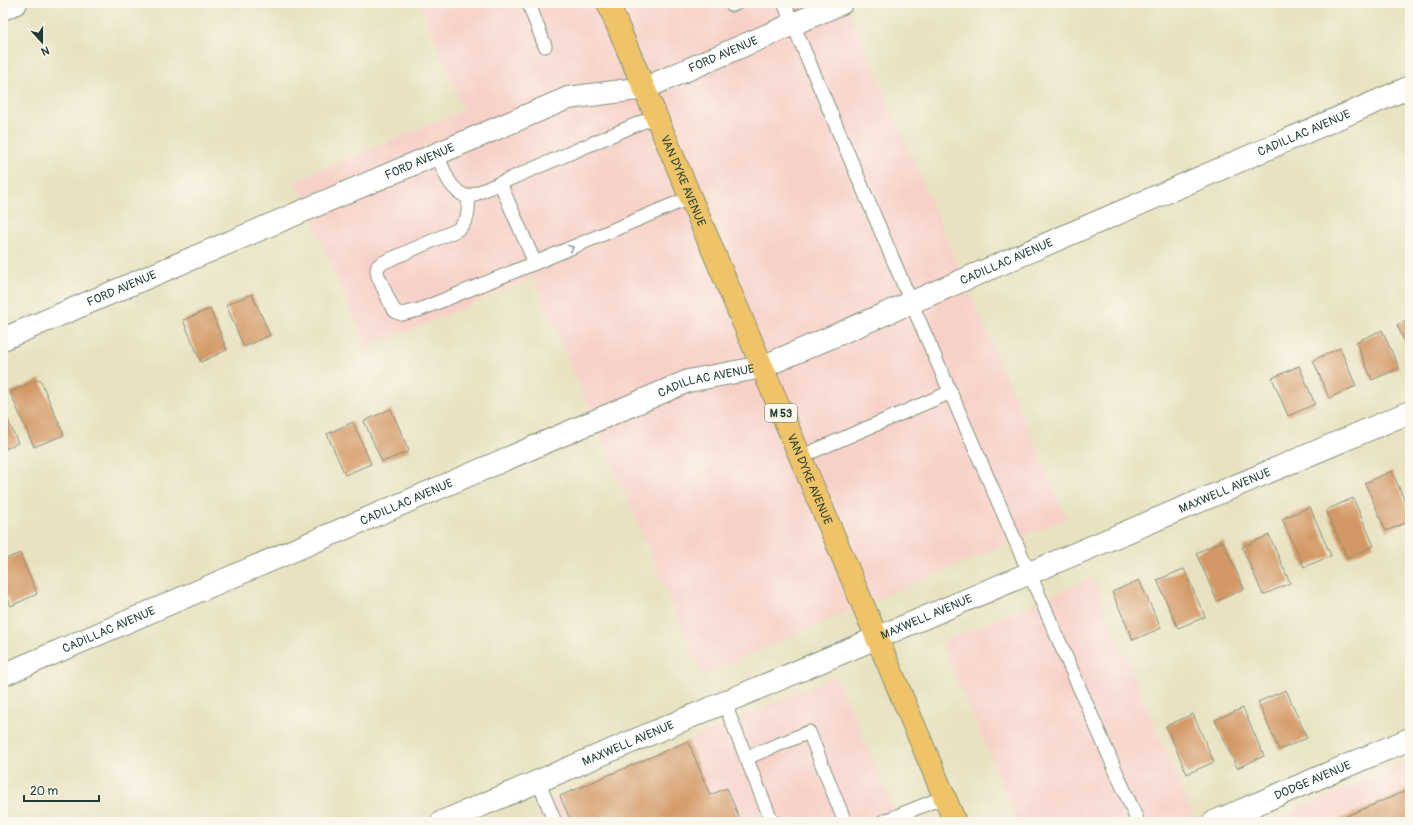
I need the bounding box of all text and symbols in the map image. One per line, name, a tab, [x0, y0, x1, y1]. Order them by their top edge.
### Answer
north arrow	[22, 22, 62, 62]
street label: FORD AVENUE	[686, 33, 760, 76]
text: N	[39, 43, 51, 58]
street label: CADILLAC AVENUE	[1255, 107, 1353, 160]
street label: VAN DYKE AVENUE	[657, 133, 709, 229]
street label: FORD AVENUE	[383, 140, 457, 183]
street label: CADILLAC AVENUE	[958, 235, 1055, 289]
one-way arrow	[567, 245, 575, 253]
street label: FORD AVENUE	[85, 267, 159, 310]
street label: CADILLAC AVENUE	[656, 362, 756, 401]
road number: M 53	[765, 404, 797, 422]
street label: VAN DYKE AVENUE	[783, 431, 835, 527]
street label: MAXWELL AVENUE	[1177, 465, 1273, 517]
street label: CADILLAC AVENUE	[358, 476, 455, 529]
street label: MAXWELL AVENUE	[878, 591, 975, 643]
street label: CADILLAC AVENUE	[60, 604, 158, 657]
street label: MAXWELL AVENUE	[580, 718, 676, 770]
street label: DODGE AVENUE	[1272, 758, 1353, 804]
scale bar	[24, 777, 99, 803]
text: 20 m	[30, 784, 59, 799]

